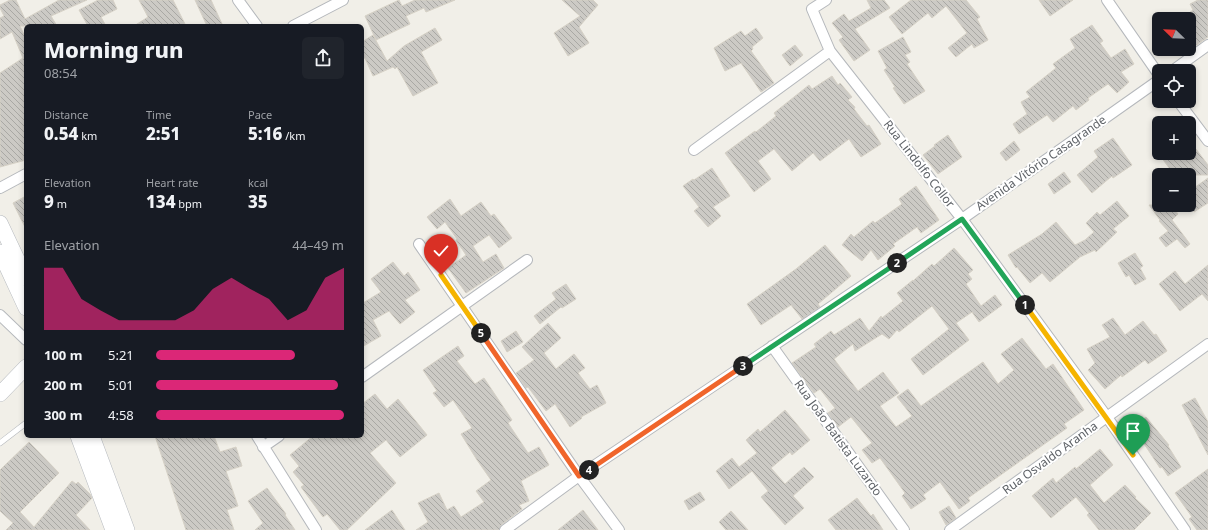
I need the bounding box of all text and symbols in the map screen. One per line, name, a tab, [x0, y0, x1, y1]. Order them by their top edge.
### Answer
north arrow	[1152, 12, 1196, 56]
map controls	[1152, 12, 1196, 212]
text: Morning run	[44, 34, 184, 64]
button: share	[302, 37, 344, 79]
text: 08:54	[44, 64, 77, 82]
button: locate	[1152, 64, 1196, 108]
text: Distance	[44, 107, 89, 122]
text: Time	[146, 107, 171, 122]
text: Pace	[248, 107, 272, 122]
street label: Avenida Vitório Casagrande	[972, 111, 1110, 214]
street label: Rua Lindolfo Collor	[880, 116, 959, 211]
button: +	[1152, 116, 1196, 160]
text: 0.54	[44, 122, 78, 145]
text: 2:51	[146, 122, 180, 145]
text: 5:16	[248, 122, 282, 145]
text: km	[78, 128, 97, 143]
text: /km	[282, 128, 305, 143]
button: −	[1152, 168, 1196, 212]
text: Elevation	[44, 175, 91, 190]
text: Heart rate	[146, 175, 199, 190]
text: kcal	[248, 175, 268, 190]
text: 9	[44, 190, 54, 213]
text: 134	[146, 190, 175, 213]
text: 35	[248, 190, 268, 213]
text: m	[54, 196, 67, 211]
text: bpm	[175, 196, 202, 211]
pin	[424, 234, 458, 275]
text: Elevation	[44, 236, 100, 254]
text: 44–49 m	[292, 236, 344, 254]
icon: check	[430, 240, 452, 262]
pin: 2	[887, 253, 907, 273]
text: 2	[894, 255, 900, 270]
pin: 1	[1015, 295, 1035, 315]
text: 1	[1022, 297, 1028, 312]
pin: 5	[471, 323, 491, 343]
text: 5	[478, 325, 484, 340]
text: 100 m	[44, 346, 82, 364]
text: 5:21	[108, 346, 134, 364]
pin: 3	[733, 356, 753, 376]
text: 3	[740, 358, 746, 373]
text: 200 m	[44, 376, 82, 394]
text: 5:01	[108, 376, 134, 394]
street label: Rua João Batista Luzardo	[790, 376, 886, 499]
text: 300 m	[44, 406, 82, 424]
text: 4:58	[108, 406, 134, 424]
pin	[1116, 414, 1150, 455]
street label: Rua Osvaldo Aranha	[999, 417, 1101, 498]
icon: arrive	[1122, 420, 1144, 442]
pin: 4	[579, 460, 599, 480]
text: 4	[586, 462, 592, 477]

